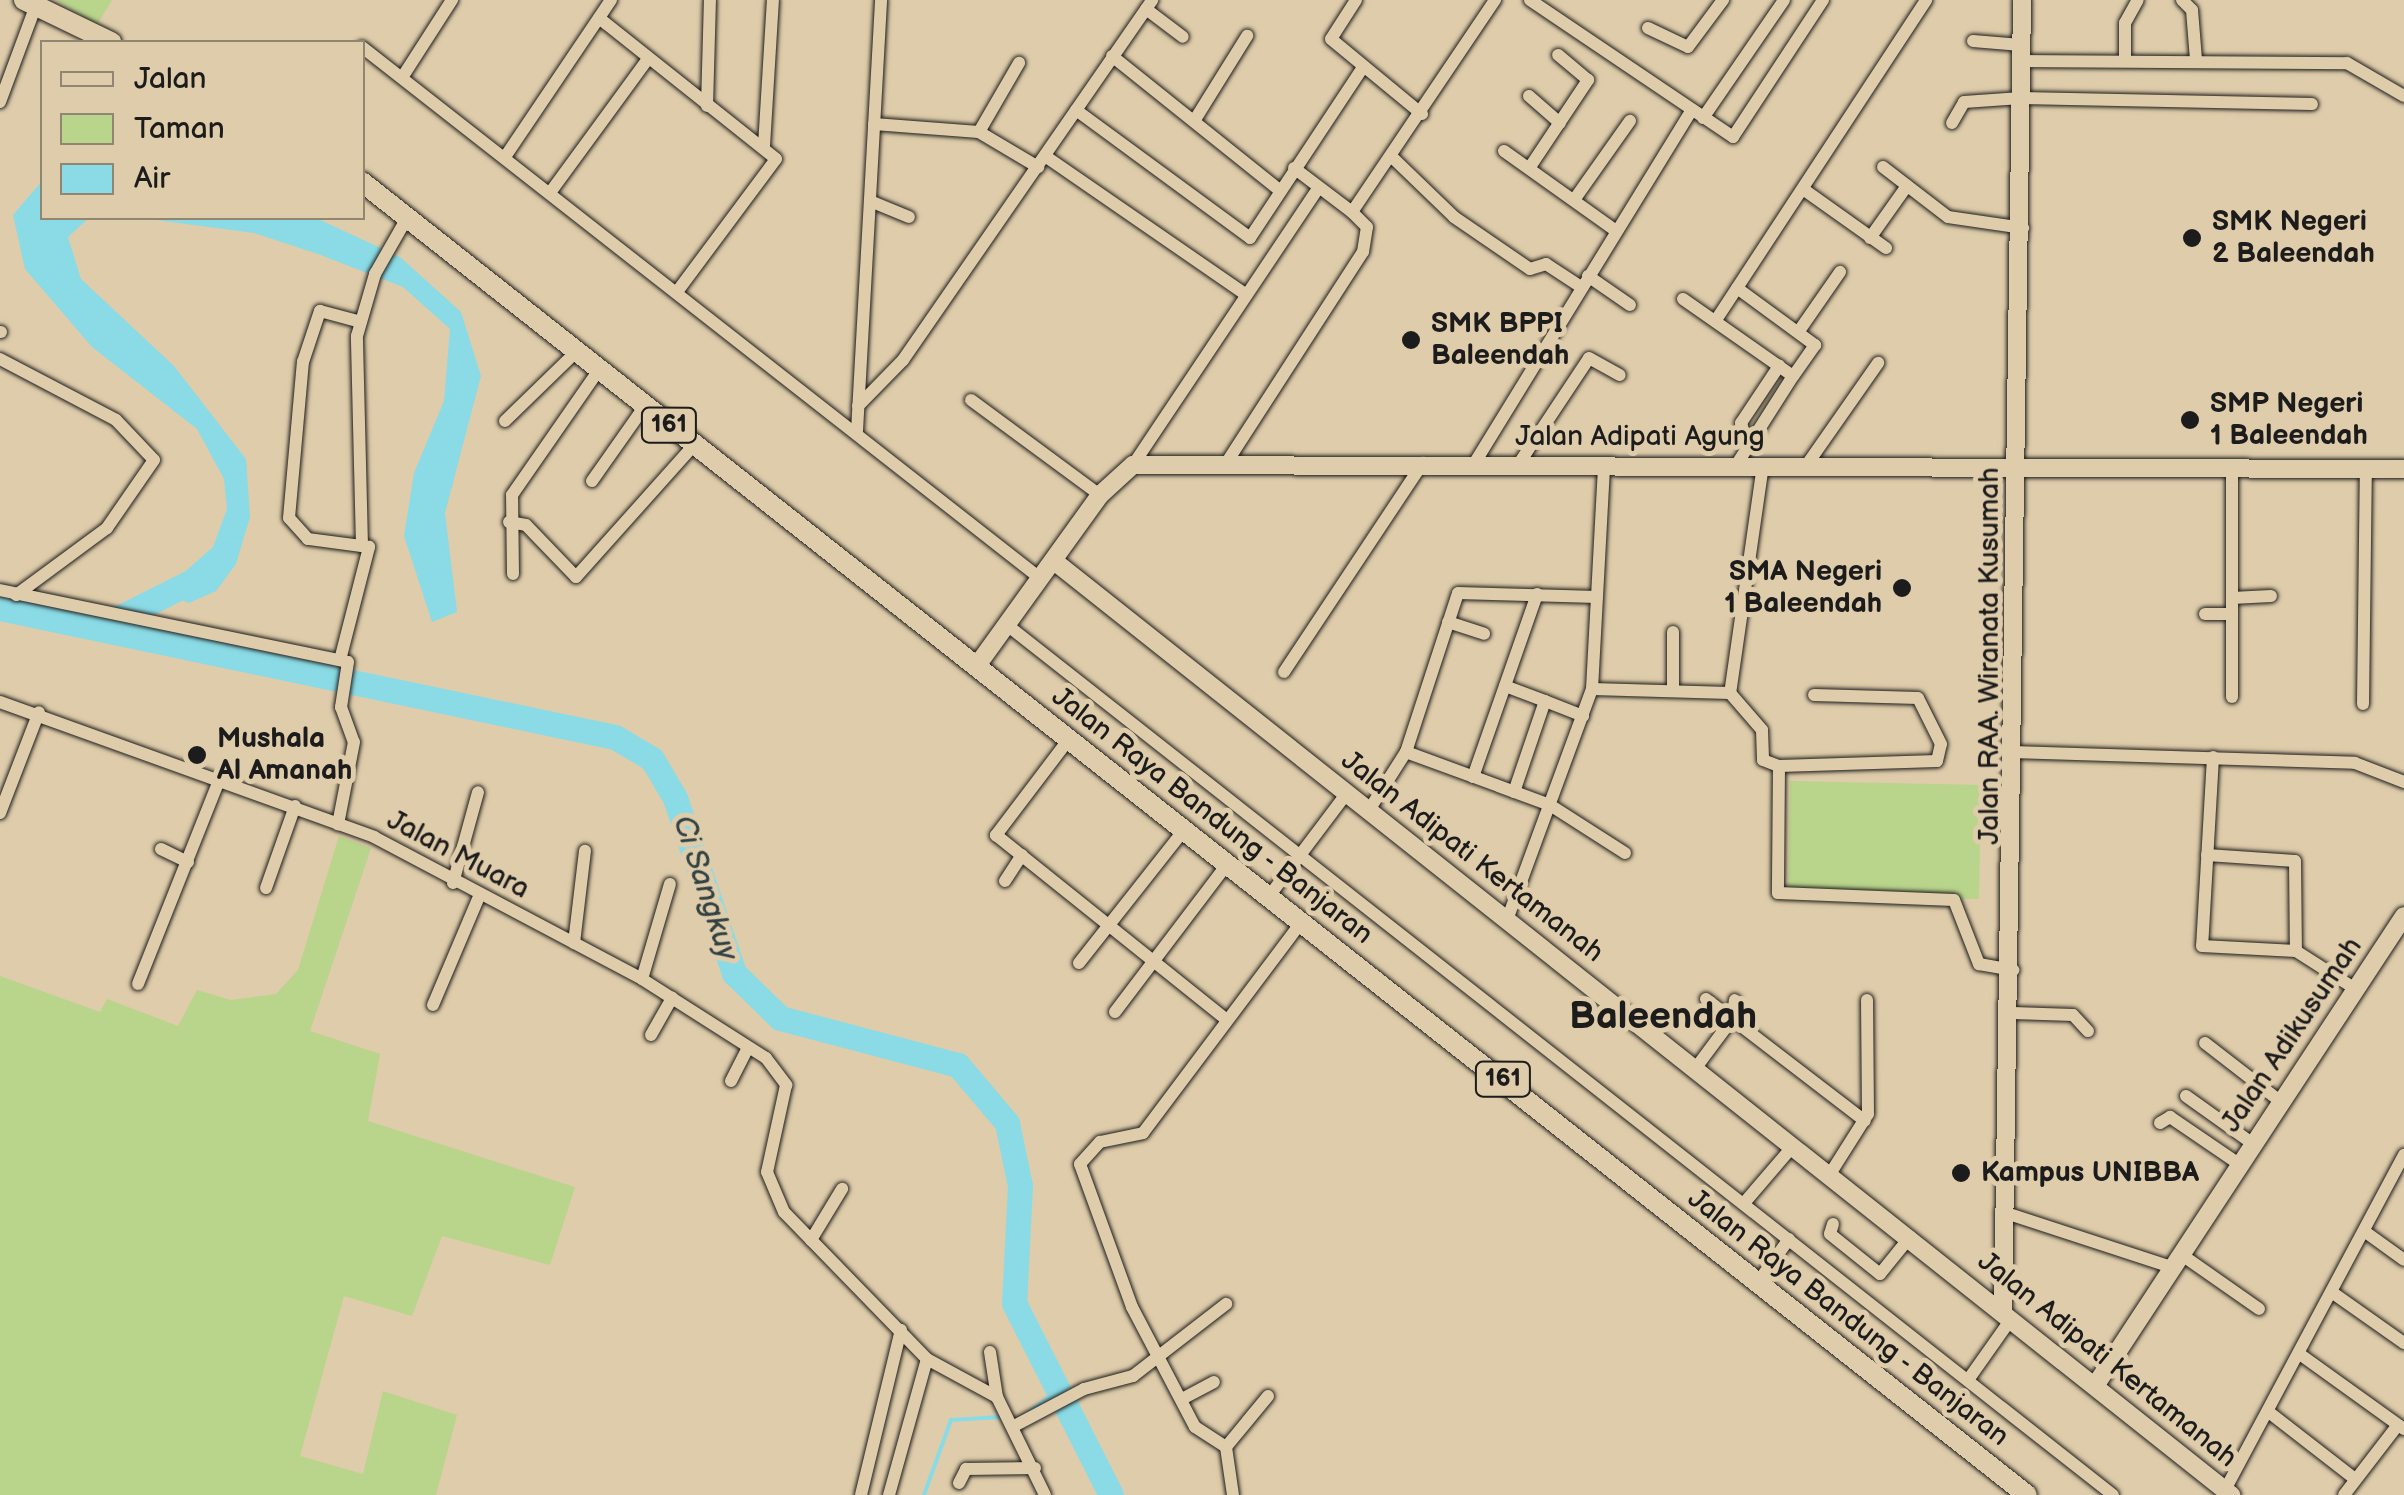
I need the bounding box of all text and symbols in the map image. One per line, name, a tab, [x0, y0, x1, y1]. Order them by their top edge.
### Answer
legend	[40, 40, 365, 220]
text: Jalan	[134, 61, 206, 97]
text: Taman	[134, 111, 225, 147]
text: Air	[134, 161, 170, 197]
place label: SMK Negeri 2 Baleendah	[2212, 205, 2375, 271]
marker: SMK Negeri 2 Baleendah	[2181, 227, 2203, 249]
place label: SMK BPPI Baleendah	[1431, 307, 1569, 373]
marker: SMK BPPI Baleendah	[1400, 329, 1422, 351]
place label: SMP Negeri 1 Baleendah	[2210, 387, 2368, 453]
road number: 161	[639, 405, 699, 445]
marker: SMP Negeri 1 Baleendah	[2179, 409, 2201, 431]
street label: Jalan Adipati Agung	[1515, 420, 1765, 454]
street label: Jalan RAA. Wiranata Kusumah	[1973, 467, 2007, 845]
place label: SMA Negeri 1 Baleendah	[1724, 555, 1882, 621]
marker: SMA Negeri 1 Baleendah	[1891, 577, 1913, 599]
street label: Jalan Raya Bandung - Banjaran	[1044, 679, 1380, 953]
place label: Mushala Al Amanah	[217, 722, 352, 788]
marker: Mushala Al Amanah	[186, 744, 208, 766]
street label: Jalan Adipati Kertamanah	[1334, 744, 1610, 970]
street label: Jalan Muara	[381, 804, 535, 906]
water label: Ci Sangkuy	[665, 811, 745, 965]
street label: Jalan Adikusumah	[2214, 931, 2370, 1139]
district label: Baleendah	[1569, 994, 1757, 1040]
road number: 161	[1473, 1059, 1533, 1099]
place label: Kampus UNIBBA	[1981, 1156, 2199, 1190]
marker: Kampus UNIBBA	[1950, 1162, 1972, 1184]
street label: Jalan Raya Bandung - Banjaran	[1680, 1181, 2016, 1455]
street label: Jalan Adipati Kertamanah	[1971, 1245, 2243, 1475]

